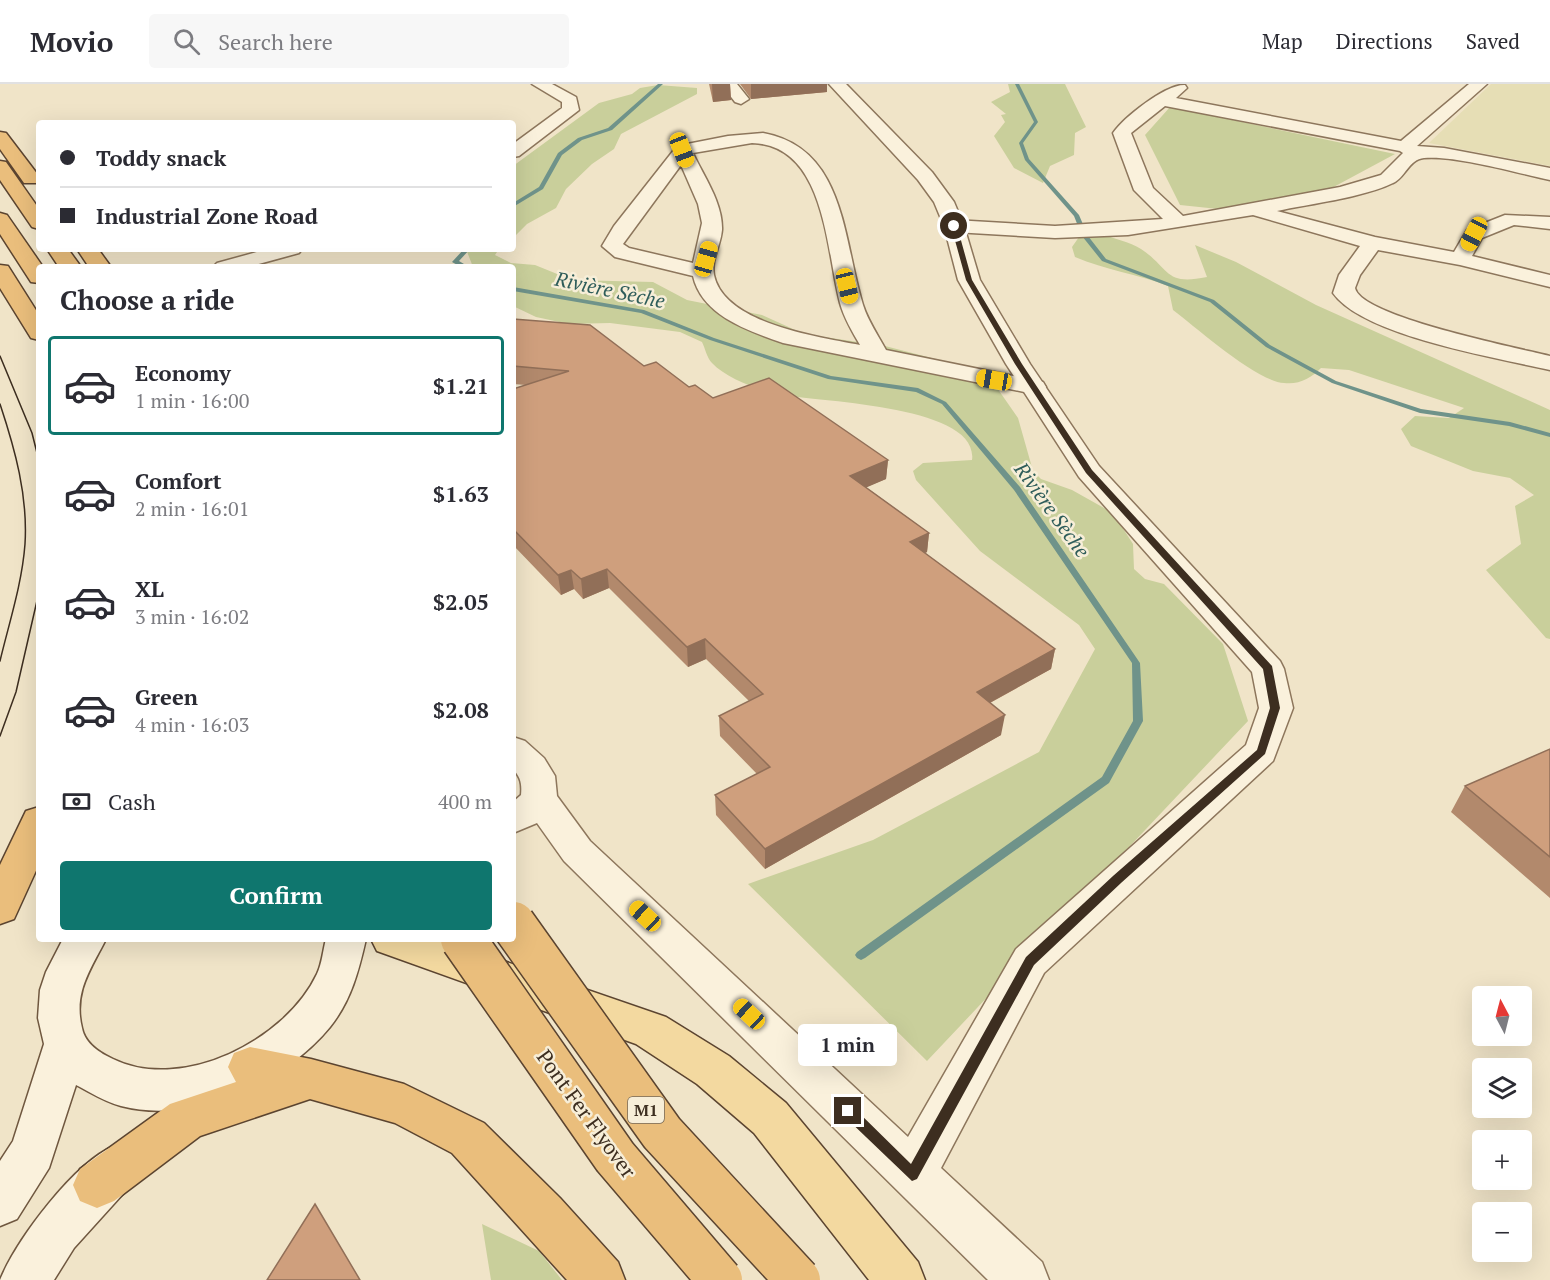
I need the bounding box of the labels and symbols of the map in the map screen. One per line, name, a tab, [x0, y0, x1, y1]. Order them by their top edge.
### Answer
car	[667, 130, 697, 170]
route start	[940, 212, 967, 239]
car	[1458, 214, 1490, 254]
car	[692, 239, 720, 279]
water label: Rivière Sèche	[552, 265, 667, 314]
car	[834, 266, 860, 306]
car	[975, 368, 1013, 392]
water label: Rivière Sèche	[1008, 456, 1096, 563]
car	[626, 897, 664, 935]
north arrow	[1472, 986, 1532, 1046]
car	[730, 995, 768, 1033]
callout: 1 min	[798, 1024, 898, 1066]
street label: Pont Fer Flyover	[531, 1044, 643, 1183]
road number: M1	[628, 1097, 664, 1123]
route end	[834, 1097, 861, 1124]

